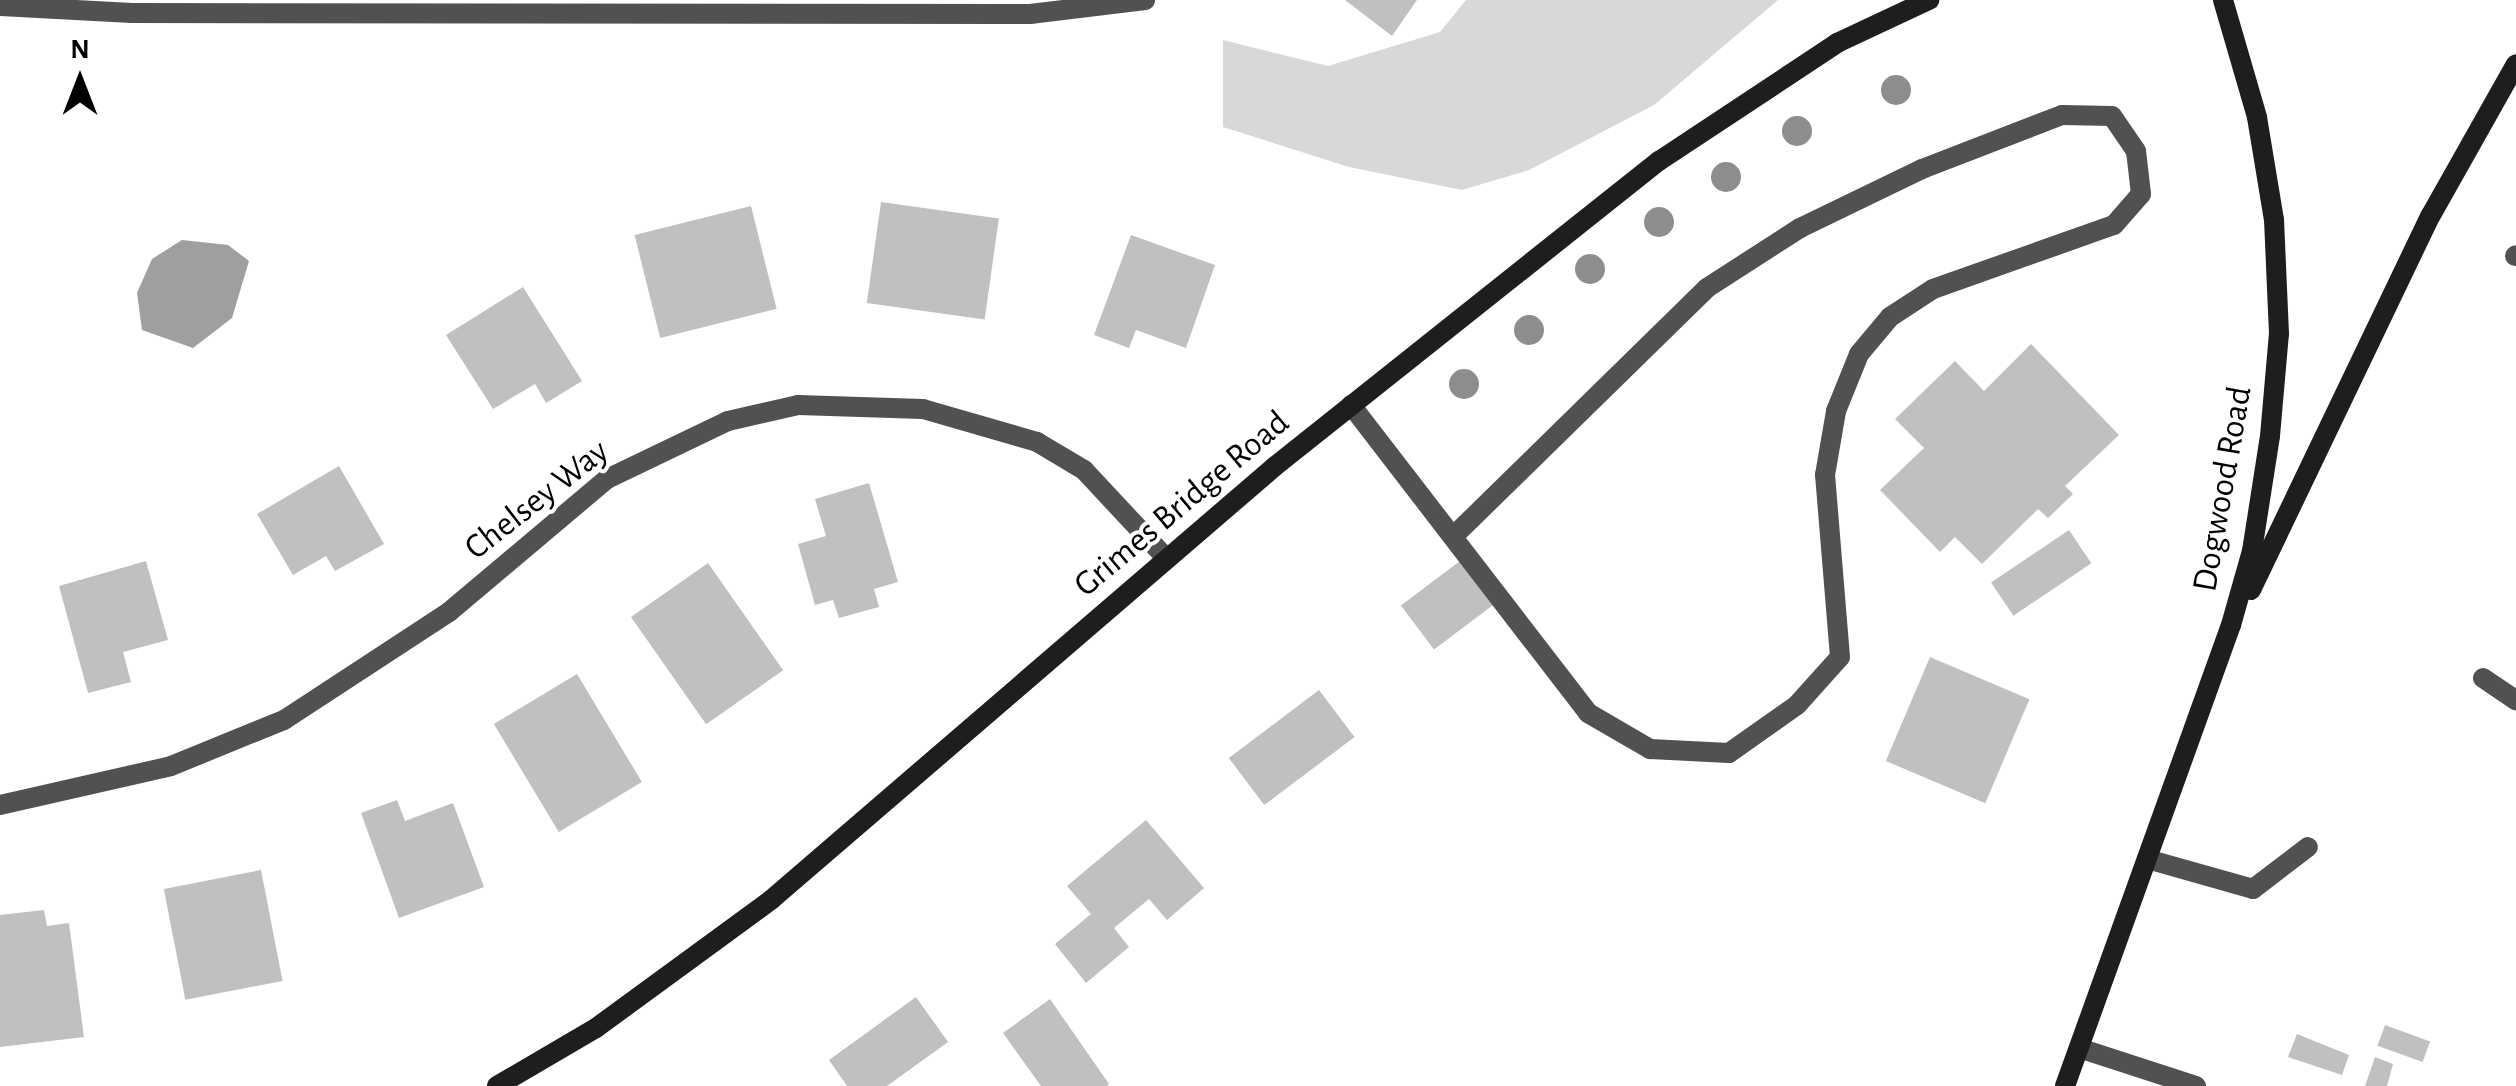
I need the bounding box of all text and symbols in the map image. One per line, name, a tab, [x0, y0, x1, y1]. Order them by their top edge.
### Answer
north arrow	[30, 30, 130, 130]
text: N	[70, 36, 90, 64]
street label: Dogwood Road	[2184, 383, 2262, 595]
street label: Grimes Bridge Road	[1066, 402, 1298, 606]
street label: Chelsey Way	[457, 431, 617, 569]

